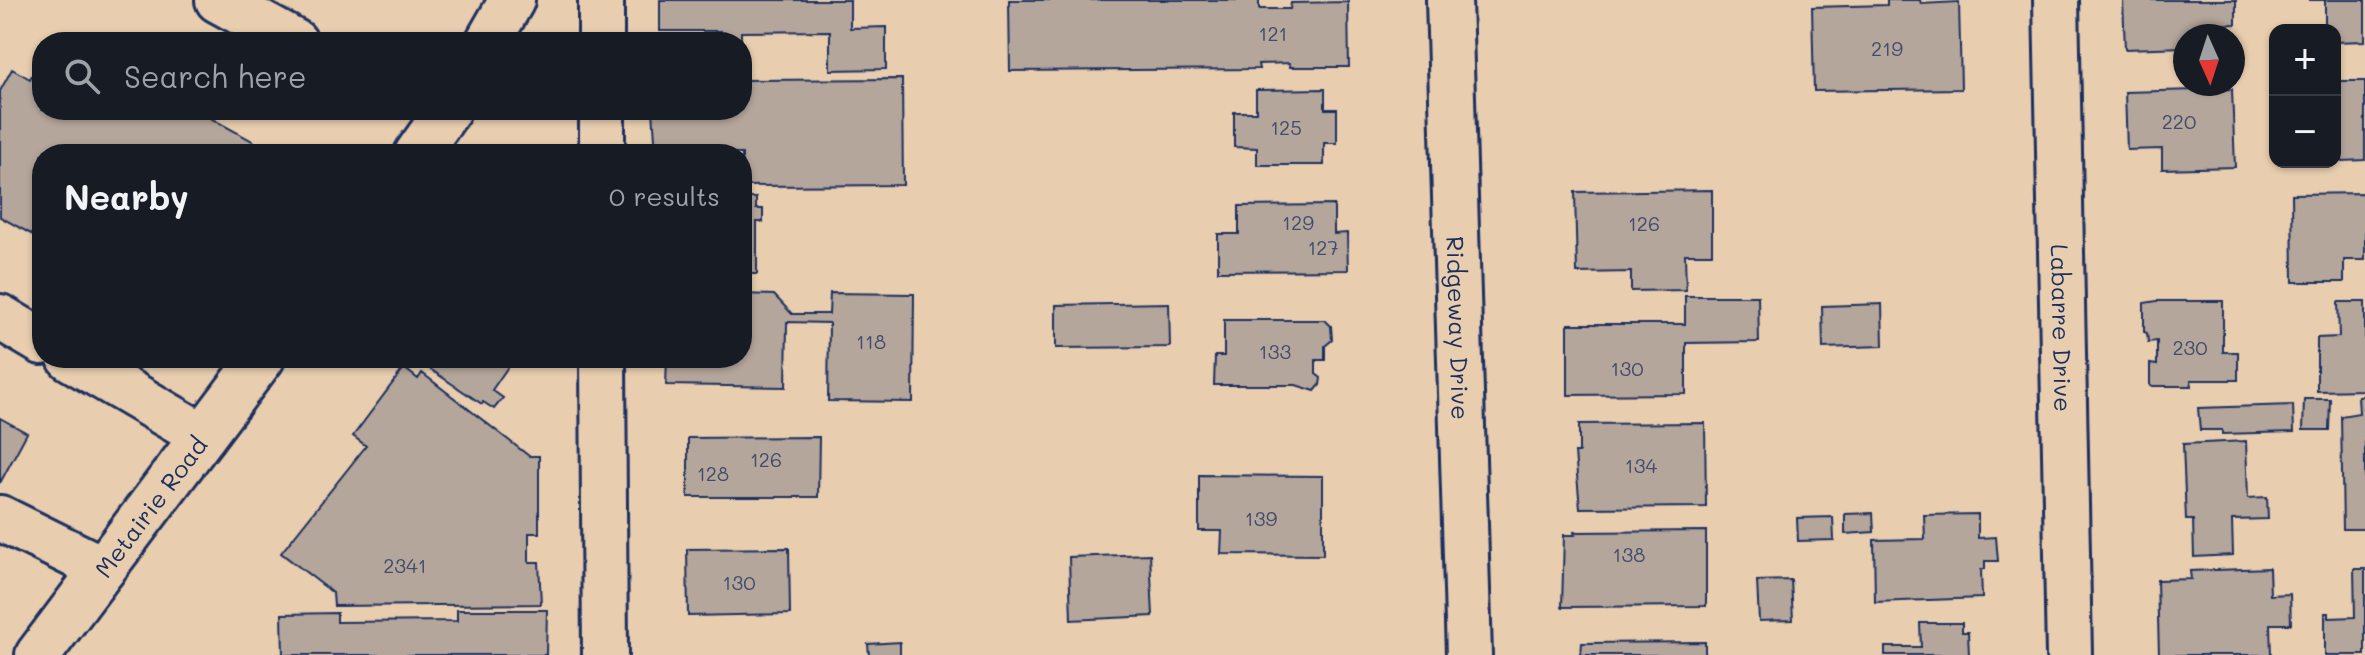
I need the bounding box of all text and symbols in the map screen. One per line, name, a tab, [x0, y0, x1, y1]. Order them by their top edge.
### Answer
house number: 121	[1258, 20, 1288, 46]
north arrow	[2173, 24, 2245, 96]
map controls	[2269, 24, 2341, 168]
button: +	[2269, 24, 2341, 96]
search box	[32, 32, 752, 120]
house number: 219	[1871, 35, 1903, 61]
icon: search	[60, 54, 104, 98]
text: Search here	[124, 56, 307, 96]
button: −	[2269, 96, 2341, 168]
house number: 220	[2162, 108, 2196, 134]
house number: 125	[1270, 114, 1302, 140]
text: Nearby	[64, 174, 189, 219]
text: 0 results	[609, 179, 720, 213]
house number: 129	[1282, 209, 1314, 235]
house number: 126	[1628, 210, 1660, 236]
house number: 127	[1307, 234, 1339, 260]
street label: Ridgeway Drive	[1441, 235, 1477, 420]
street label: Labarre Drive	[2045, 244, 2080, 412]
house number: 118	[856, 328, 886, 354]
house number: 230	[2172, 334, 2208, 360]
house number: 133	[1259, 338, 1291, 364]
house number: 130	[1611, 355, 1644, 381]
street label: Metairie Road	[87, 430, 213, 583]
house number: 126	[750, 446, 782, 472]
house number: 134	[1625, 452, 1657, 478]
house number: 128	[697, 460, 729, 486]
house number: 139	[1245, 505, 1277, 531]
house number: 138	[1613, 541, 1645, 567]
house number: 2341	[383, 552, 427, 578]
house number: 130	[723, 569, 756, 595]

